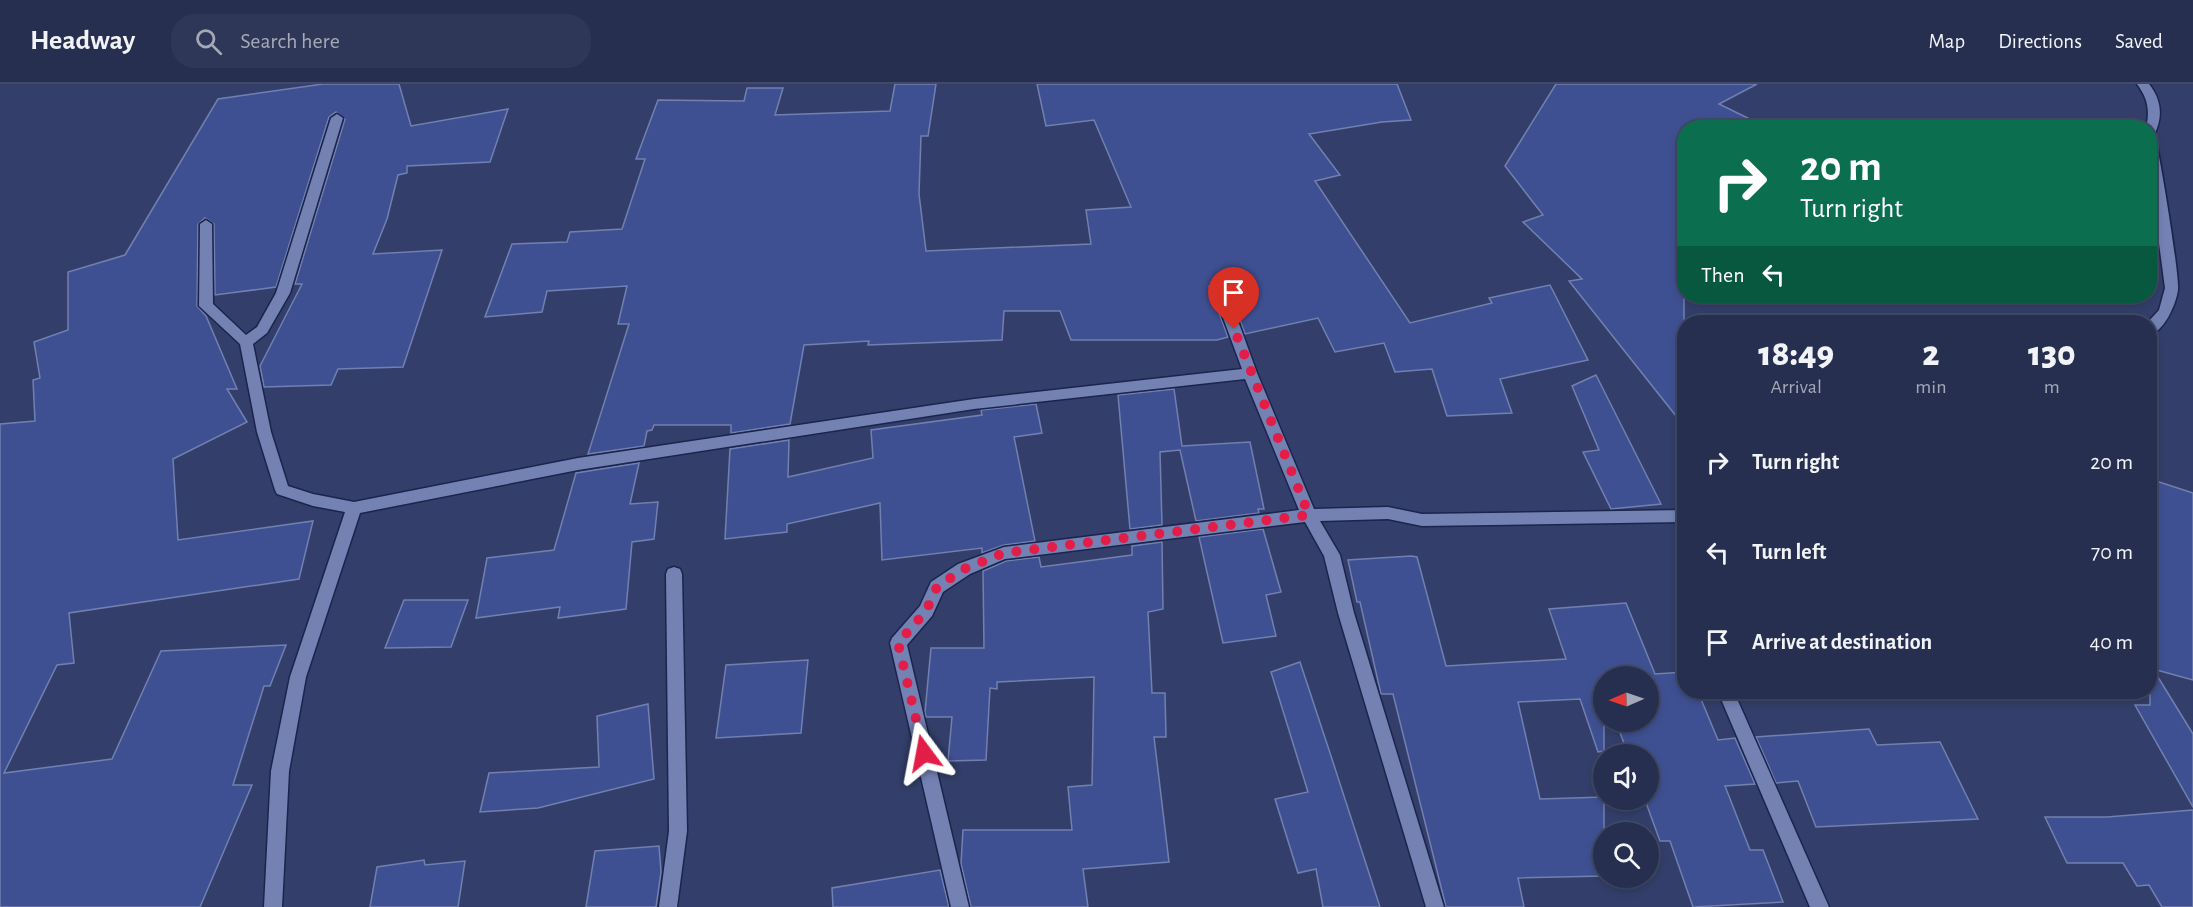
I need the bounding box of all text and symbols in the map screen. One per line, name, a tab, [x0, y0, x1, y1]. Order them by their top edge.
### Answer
search box	[171, 14, 591, 68]
icon: search	[192, 25, 225, 58]
text: Headway	[30, 27, 135, 55]
text: Search here	[240, 30, 340, 52]
text: Map	[1929, 31, 1965, 52]
text: Directions	[1998, 31, 2082, 52]
text: Saved	[2115, 31, 2163, 52]
icon: right	[1701, 144, 1779, 222]
text: 20 m	[1800, 146, 1882, 188]
text: Turn right	[1800, 195, 1903, 222]
icon: left	[1757, 258, 1790, 291]
text: Then	[1701, 264, 1745, 286]
pin	[1208, 267, 1259, 329]
icon: arrive	[1217, 276, 1250, 309]
text: 18:49	[1758, 336, 1834, 372]
text: 2	[1922, 336, 1940, 372]
text: 130	[2028, 336, 2076, 372]
text: Arrival	[1770, 377, 1822, 397]
text: min	[1915, 377, 1947, 397]
text: m	[2044, 377, 2060, 397]
icon: right	[1701, 446, 1734, 479]
text: Turn right	[1752, 451, 1839, 473]
text: 20 m	[2090, 451, 2133, 473]
icon: left	[1701, 536, 1734, 569]
text: Turn left	[1752, 541, 1826, 563]
text: 70 m	[2091, 541, 2133, 563]
icon: arrive	[1701, 626, 1734, 659]
text: Arrive at destination	[1752, 631, 1932, 653]
text: 40 m	[2090, 631, 2133, 653]
north arrow	[1593, 666, 1659, 732]
map controls	[1593, 666, 1659, 888]
position arrow	[892, 721, 956, 785]
button: sound	[1593, 744, 1659, 810]
button: search	[1593, 822, 1659, 888]

